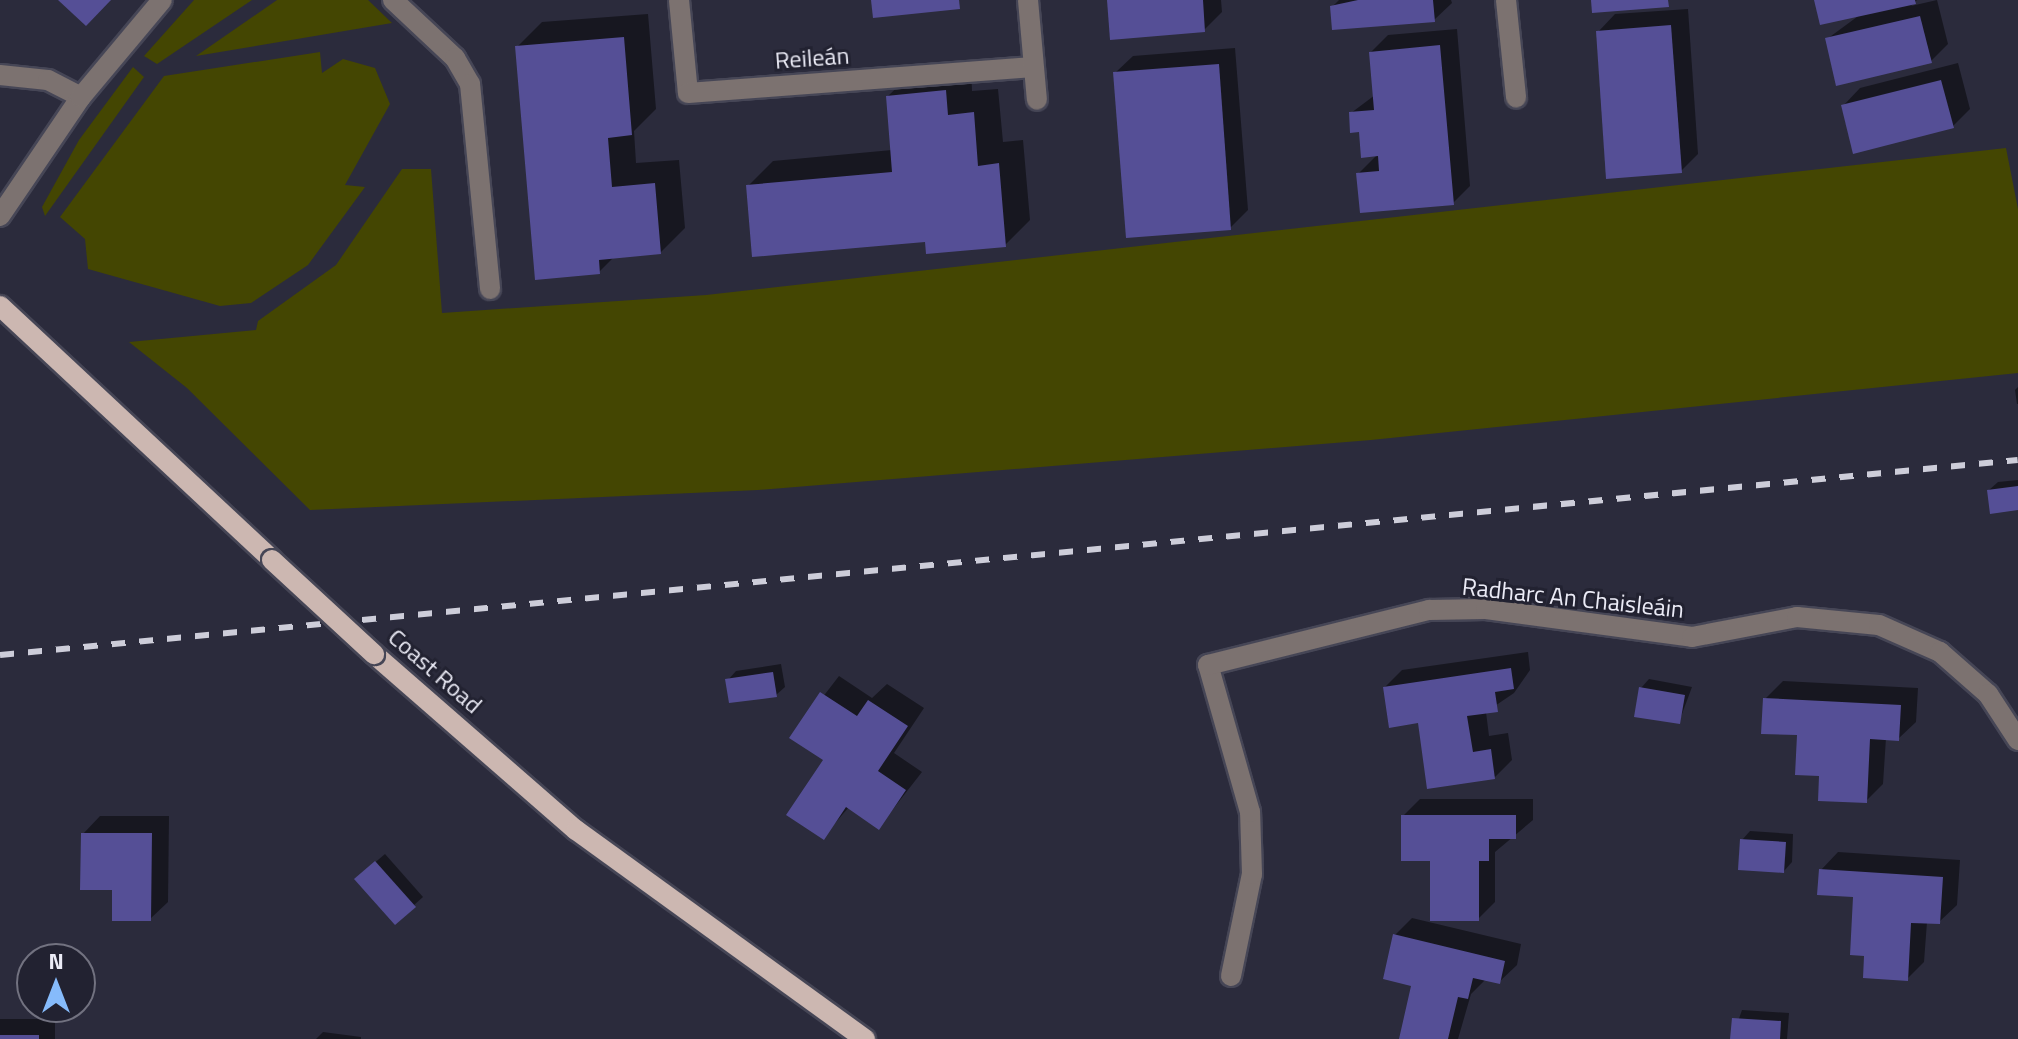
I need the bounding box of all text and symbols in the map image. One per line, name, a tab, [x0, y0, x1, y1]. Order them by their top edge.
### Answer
street label: Reileán	[774, 41, 850, 75]
street label: Radharc An Chaisleáin	[1461, 572, 1685, 624]
street label: Coast Road	[382, 623, 488, 719]
north arrow	[16, 943, 96, 1023]
text: N	[48, 944, 64, 978]

